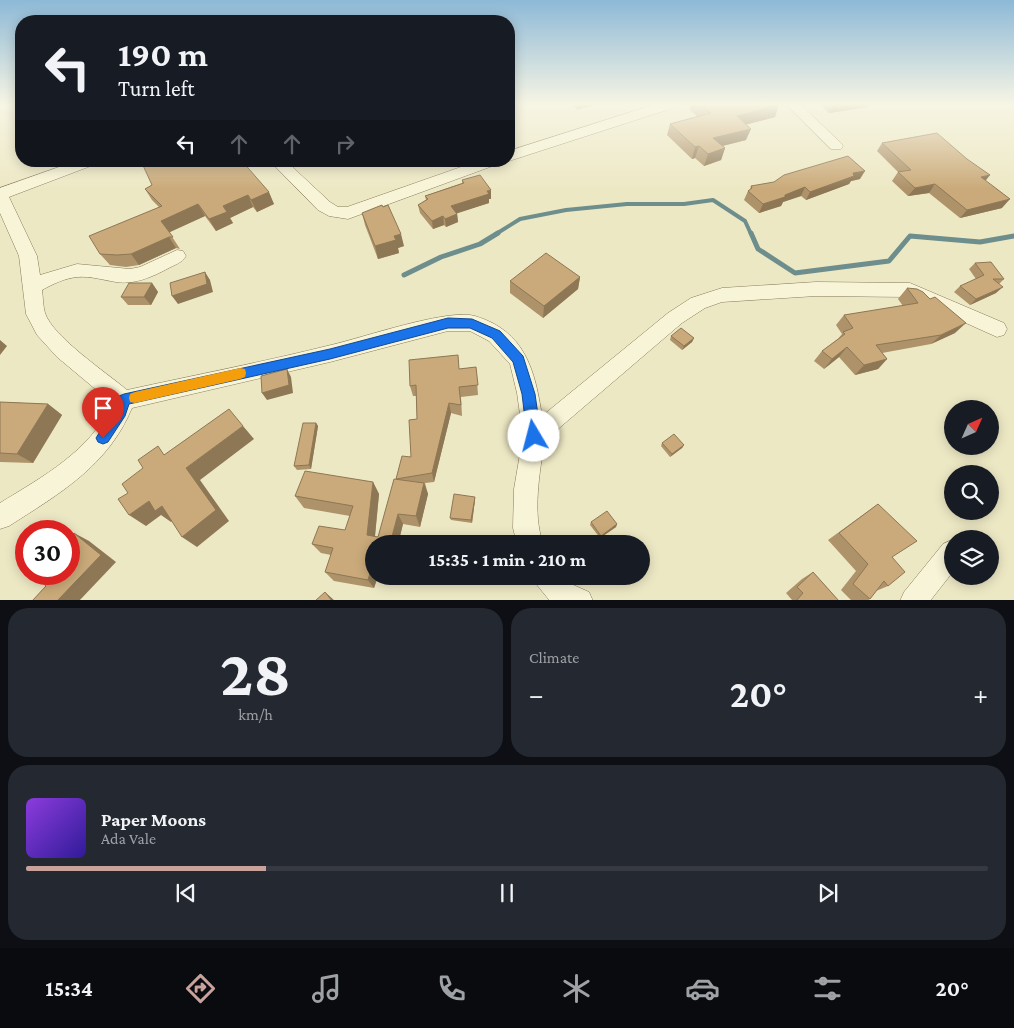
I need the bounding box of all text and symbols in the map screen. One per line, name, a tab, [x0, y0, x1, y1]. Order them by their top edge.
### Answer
icon: left	[35, 35, 100, 100]
text: 190 m	[118, 35, 208, 74]
text: Turn left	[118, 76, 195, 101]
icon: left	[172, 130, 200, 158]
icon: ahead	[225, 130, 253, 158]
icon: ahead	[278, 130, 306, 158]
icon: right	[331, 130, 359, 158]
pin	[82, 387, 124, 438]
icon: arrive	[89, 394, 117, 422]
north arrow	[944, 400, 999, 455]
map controls	[944, 400, 999, 585]
position arrow	[507, 409, 559, 461]
button: search	[944, 465, 999, 520]
speed limit sign: 30	[15, 520, 80, 585]
button: layers	[944, 530, 999, 585]
text: 15:35 · 1 min · 210 m	[429, 549, 586, 570]
text: 28	[220, 637, 291, 709]
text: Climate	[529, 649, 579, 666]
text: 20°	[730, 673, 787, 715]
text: −	[529, 679, 544, 710]
text: +	[973, 679, 988, 710]
text: km/h	[238, 706, 273, 723]
text: Paper Moons	[101, 809, 206, 830]
text: Ada Vale	[101, 830, 156, 847]
icon: previous	[172, 879, 200, 907]
icon: pause	[493, 879, 521, 907]
icon: next	[814, 879, 842, 907]
icon: directions	[183, 971, 218, 1006]
icon: music	[309, 971, 344, 1006]
icon: phone	[434, 971, 469, 1006]
icon: climate	[559, 971, 594, 1006]
icon: car	[685, 971, 720, 1006]
icon: filters	[810, 971, 845, 1006]
text: 15:34	[45, 976, 93, 1001]
text: 20°	[936, 976, 969, 1001]

